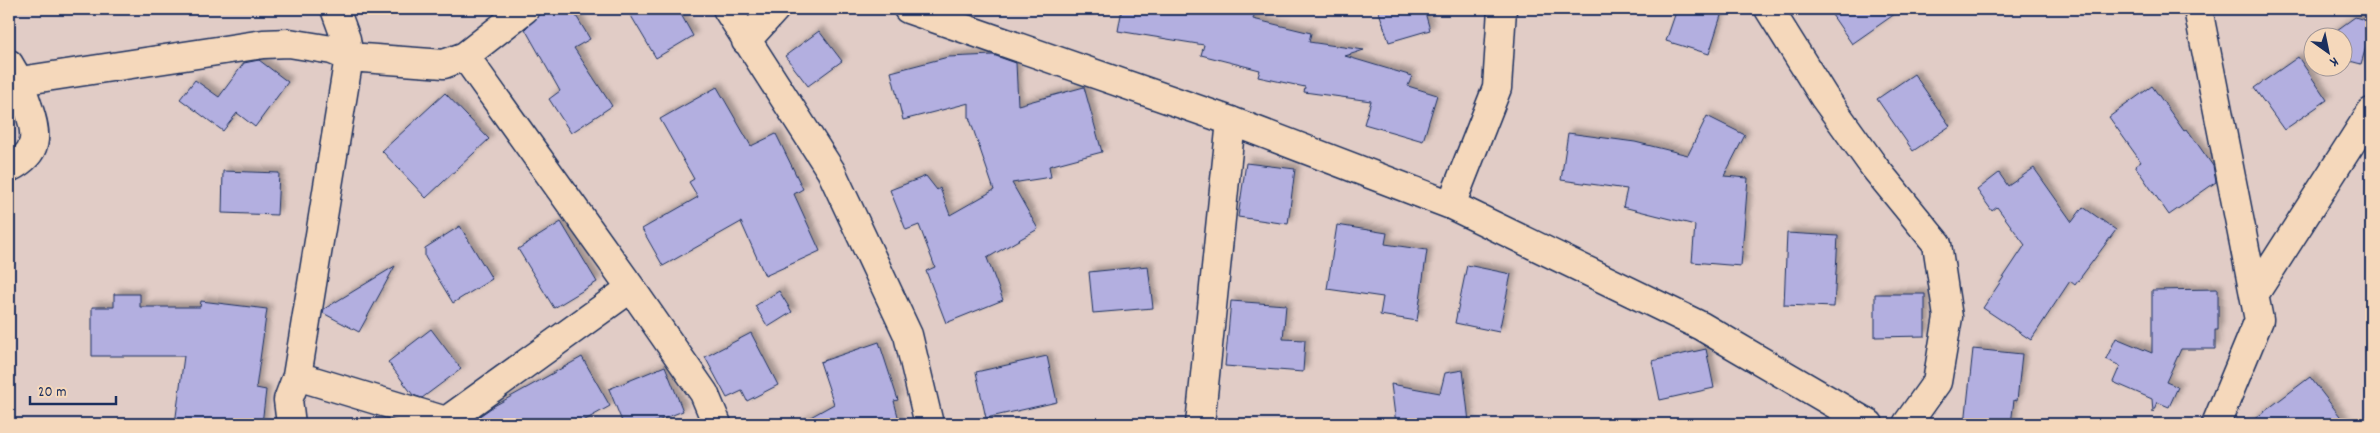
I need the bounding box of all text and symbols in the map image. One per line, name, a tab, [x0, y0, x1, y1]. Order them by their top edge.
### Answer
north arrow	[2302, 28, 2352, 78]
text: K	[2325, 51, 2342, 72]
scale bar	[30, 373, 116, 405]
text: 20 m	[38, 382, 66, 404]

